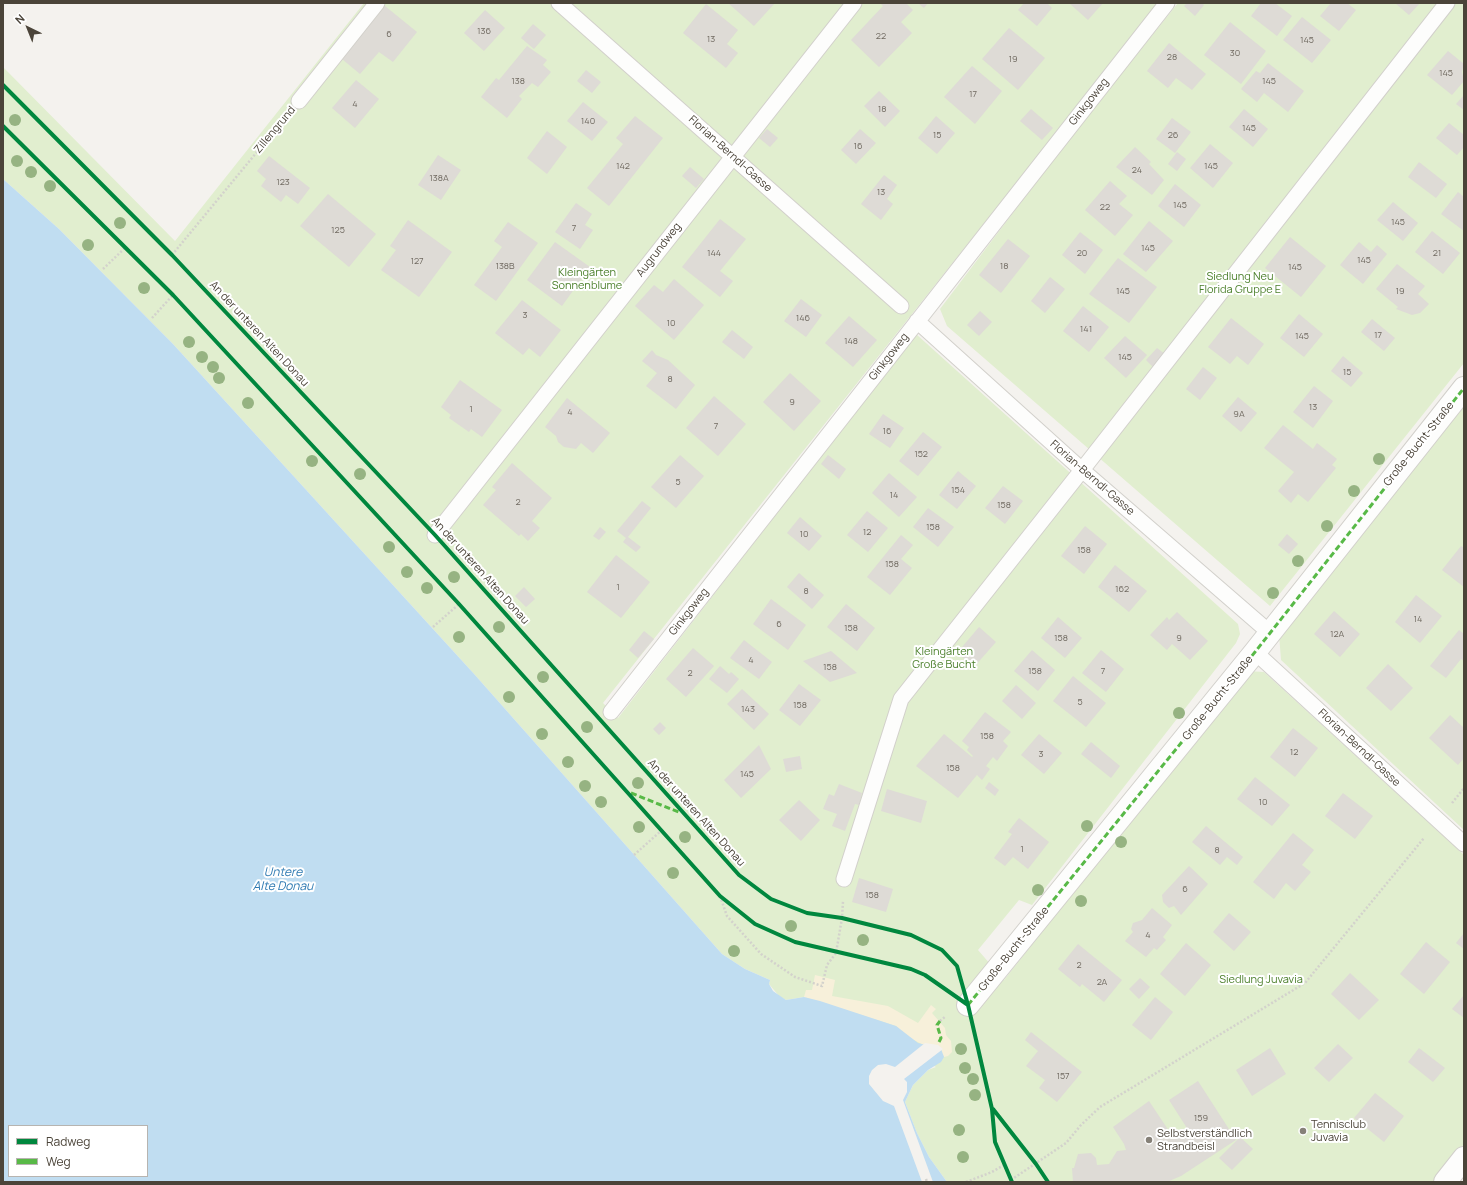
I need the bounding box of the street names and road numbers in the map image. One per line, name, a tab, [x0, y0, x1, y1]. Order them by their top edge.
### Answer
street label: Ginkgoweg	[1066, 76, 1112, 128]
street label: Zillengrund	[252, 104, 298, 156]
street label: Florian-Berndl-Gasse	[686, 113, 774, 195]
street label: Augrundweg	[634, 220, 684, 280]
street label: An der unteren Alten Donau	[207, 279, 311, 389]
street label: Ginkgoweg	[866, 331, 912, 383]
street label: Große-Bucht-Straße	[1381, 399, 1457, 489]
street label: Florian-Berndl-Gasse	[1047, 438, 1137, 518]
street label: An der unteren Alten Donau	[429, 515, 531, 627]
street label: Ginkgoweg	[666, 586, 712, 638]
street label: Große-Bucht-Straße	[1180, 653, 1256, 743]
street label: Florian-Berndl-Gasse	[1315, 706, 1403, 790]
street label: An der unteren Alten Donau	[645, 757, 747, 869]
street label: Große-Bucht-Straße	[976, 904, 1052, 994]

